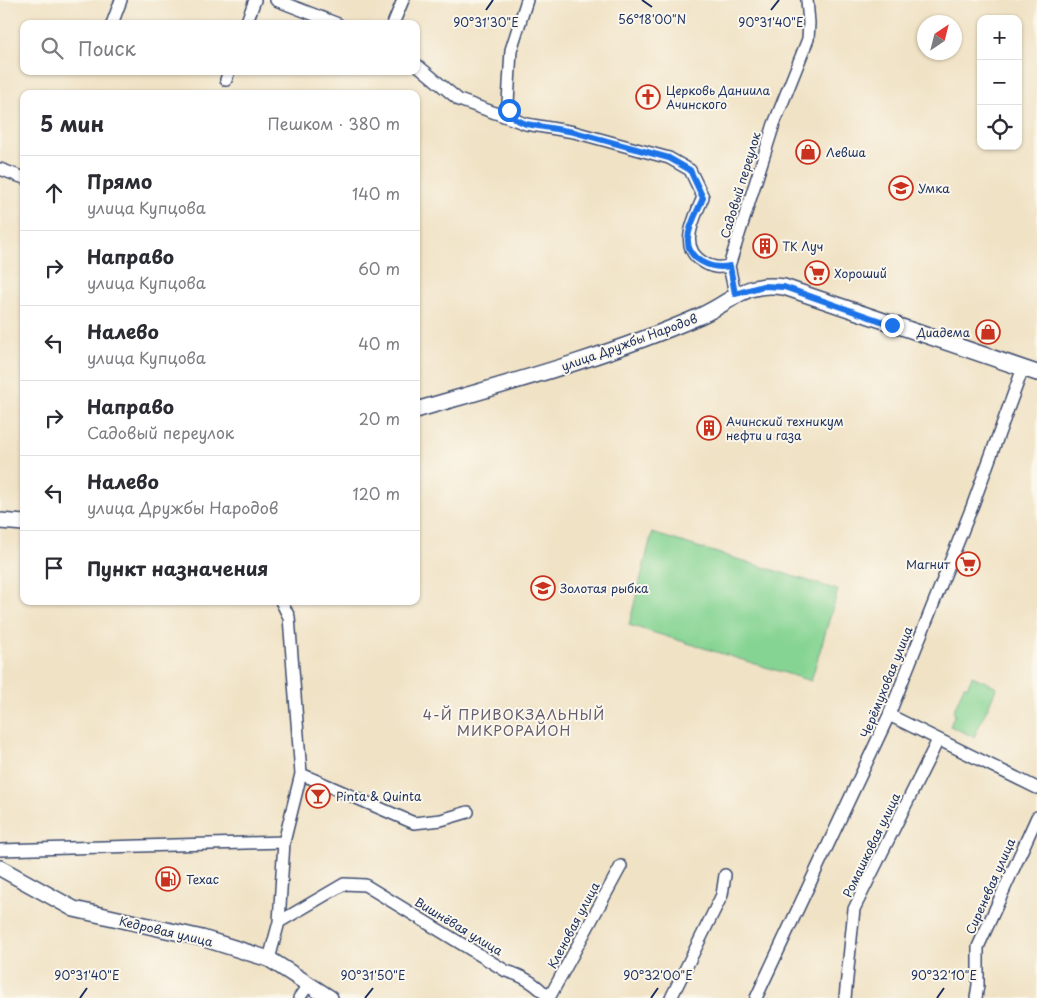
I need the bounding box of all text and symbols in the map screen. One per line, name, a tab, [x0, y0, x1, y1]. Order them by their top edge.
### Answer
text: 56°18'00"N	[618, 10, 686, 28]
text: 90°31'30"E	[453, 13, 519, 31]
text: 90°31'40"E	[738, 13, 804, 31]
north arrow	[917, 15, 962, 60]
map controls	[977, 15, 1022, 150]
button: +	[977, 15, 1022, 60]
search box	[20, 20, 420, 75]
icon: search	[38, 34, 66, 62]
text: Поиск	[78, 34, 136, 62]
button: −	[977, 60, 1022, 105]
place label: Церковь Даниила Ачинского	[666, 81, 770, 113]
church icon: Церковь Даниила Ачинского	[635, 84, 661, 110]
route start	[498, 99, 521, 122]
button: locate	[977, 105, 1022, 150]
text: 5 мин	[40, 107, 104, 139]
text: Пешком · 380 m	[267, 111, 400, 135]
street label: Садовый переулок	[715, 129, 765, 240]
shop icon: Левша	[795, 139, 821, 165]
place label: Левша	[826, 143, 867, 161]
text: Прямо	[87, 167, 152, 195]
school or university icon: Умка	[888, 175, 914, 201]
icon: ahead	[40, 179, 68, 207]
place label: Умка	[918, 179, 950, 197]
text: 140 m	[352, 181, 400, 205]
text: улица Купцова	[87, 195, 206, 219]
building icon: ТК Луч	[752, 233, 778, 259]
place label: ТК Луч	[782, 237, 824, 255]
text: Направо	[87, 242, 174, 270]
icon: right	[40, 254, 68, 282]
text: 60 m	[358, 256, 400, 280]
supermarket icon: Хороший	[804, 260, 830, 286]
place label: Хороший	[834, 264, 887, 282]
text: улица Купцова	[87, 270, 206, 294]
street label: улица Дружбы Народов	[558, 309, 700, 375]
route end	[881, 314, 904, 337]
text: Налево	[87, 317, 159, 345]
shop icon: Диадема	[975, 319, 1001, 345]
place label: Диадема	[916, 323, 971, 341]
icon: left	[40, 329, 68, 357]
text: 40 m	[358, 331, 400, 355]
text: улица Купцова	[87, 345, 206, 369]
text: Направо	[87, 392, 174, 420]
icon: right	[40, 404, 68, 432]
text: 20 m	[359, 406, 400, 430]
place label: Ачинский техникум нефти и газа	[726, 412, 844, 444]
building icon: Ачинский техникум нефти и газа	[696, 415, 722, 441]
text: Садовый переулок	[87, 420, 234, 444]
text: Налево	[87, 467, 159, 495]
icon: left	[40, 479, 68, 507]
text: 120 m	[353, 481, 400, 505]
text: улица Дружбы Народов	[87, 495, 278, 519]
supermarket icon: Магнит	[955, 551, 981, 577]
icon: arrive	[40, 554, 68, 582]
text: Пункт назначения	[87, 554, 268, 582]
place label: Магнит	[906, 555, 951, 573]
school or university icon: Золотая рыбка	[530, 575, 556, 601]
place label: Золотая рыбка	[560, 579, 649, 597]
street label: Черёмуховая улица	[855, 623, 917, 741]
district label: 4-Й ПРИВОКЗАЛЬНЫЙ МИКРОРАЙОН	[423, 704, 605, 741]
bar icon: Pinta & Quinta	[305, 783, 331, 809]
place label: Pinta & Quinta	[336, 787, 422, 805]
street label: Ромашковая улица	[838, 789, 904, 900]
street label: Сиреневая улица	[961, 835, 1019, 937]
fuel station icon: Техас	[155, 866, 181, 892]
place label: Техас	[186, 870, 219, 888]
street label: Кленовая улица	[543, 878, 604, 972]
street label: Вишнёвая улица	[412, 893, 507, 960]
street label: Кедровая улица	[117, 911, 215, 951]
text: 90°31'40"E	[54, 966, 120, 984]
text: 90°31'50"E	[340, 966, 406, 984]
text: 90°32'00"E	[623, 966, 693, 984]
text: 90°32'10"E	[911, 966, 977, 984]

